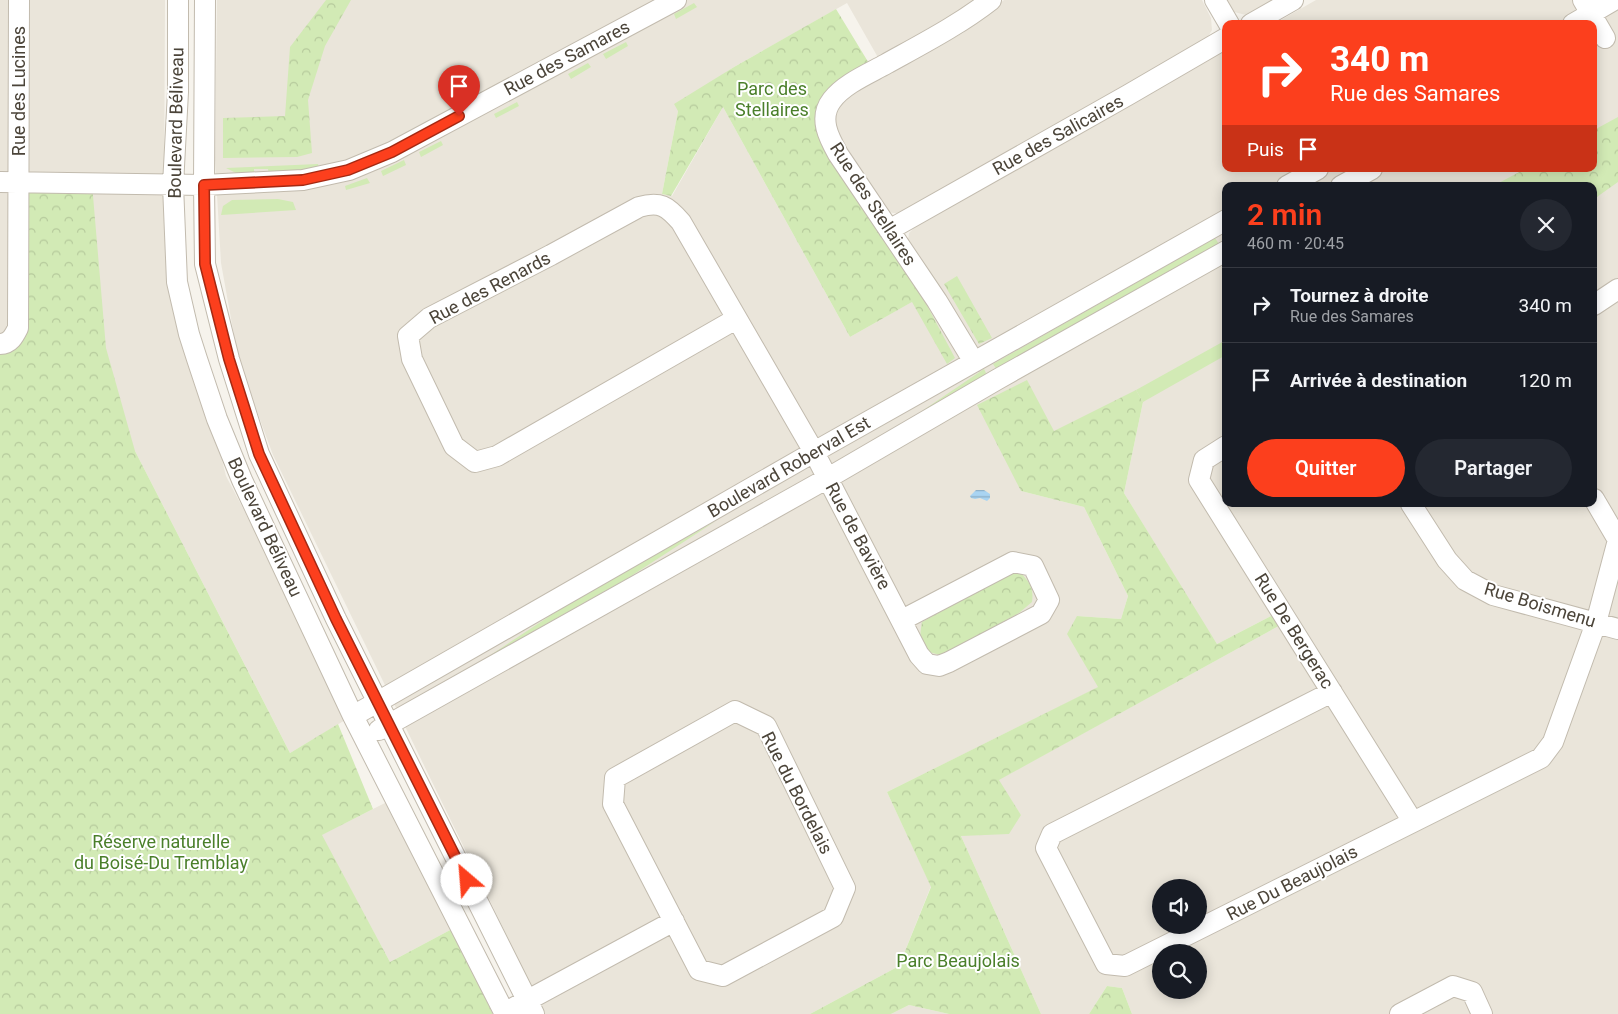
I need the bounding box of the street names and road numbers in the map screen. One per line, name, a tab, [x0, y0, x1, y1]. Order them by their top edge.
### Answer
street label: Rue des Samares	[500, 16, 633, 100]
street label: Rue des Lucines	[8, 26, 29, 156]
street label: Boulevard Béliveau	[164, 47, 187, 199]
street label: Rue des Salicaires	[989, 90, 1127, 179]
street label: Rue des Stellaires	[826, 138, 921, 269]
street label: Rue des Renards	[426, 247, 554, 328]
street label: Boulevard Roberval Est	[704, 411, 874, 522]
street label: Boulevard Béliveau	[224, 454, 307, 600]
street label: Rue de Bavière	[821, 479, 895, 593]
street label: Rue De Bergerac	[1251, 569, 1338, 692]
street label: Rue Boismenu	[1482, 578, 1598, 631]
street label: Rue du Bordelais	[758, 728, 837, 857]
street label: Rue Du Beaujolais	[1223, 840, 1361, 925]

